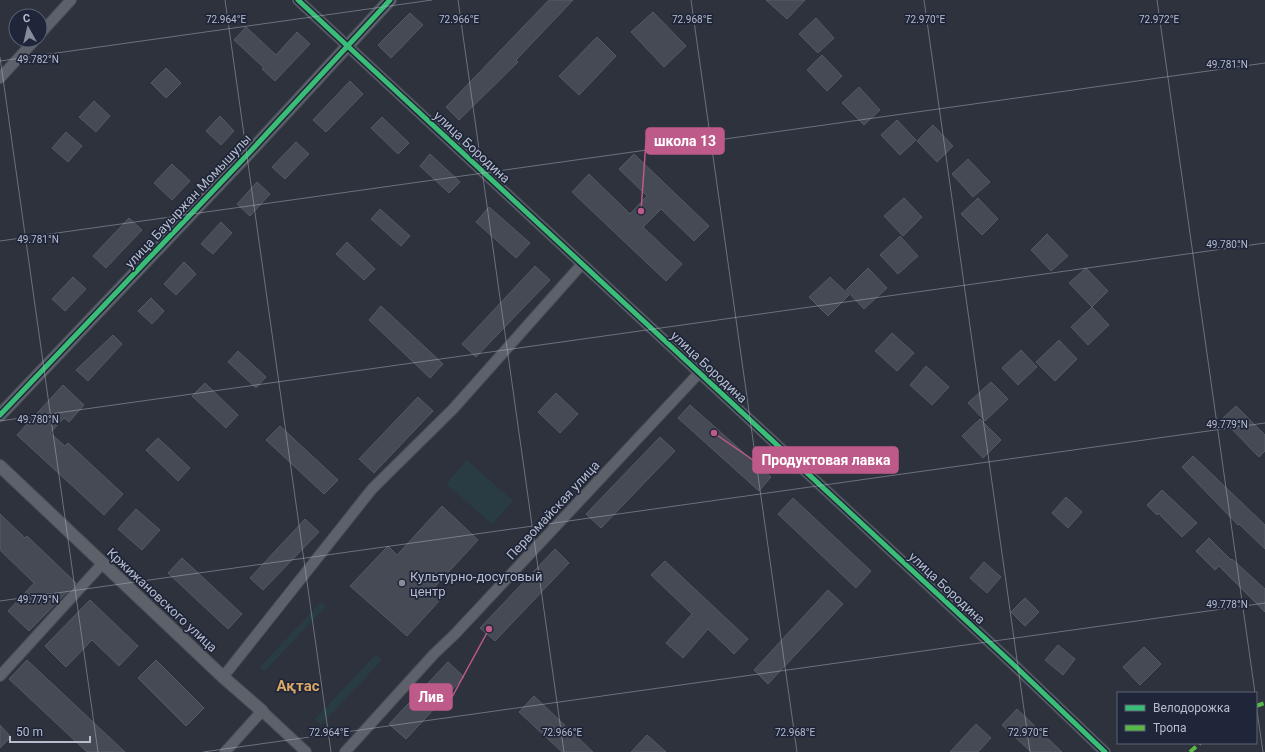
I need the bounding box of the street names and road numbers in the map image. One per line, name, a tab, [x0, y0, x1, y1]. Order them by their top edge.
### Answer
street label: улица Бородина	[431, 108, 513, 186]
street label: улица Бауыржан Момышулы	[122, 131, 254, 271]
street label: улица Бородина	[668, 328, 750, 406]
street label: Первомайская улица	[503, 458, 603, 562]
street label: Кржижановского улица	[104, 545, 220, 655]
street label: улица Бородина	[906, 549, 988, 627]

